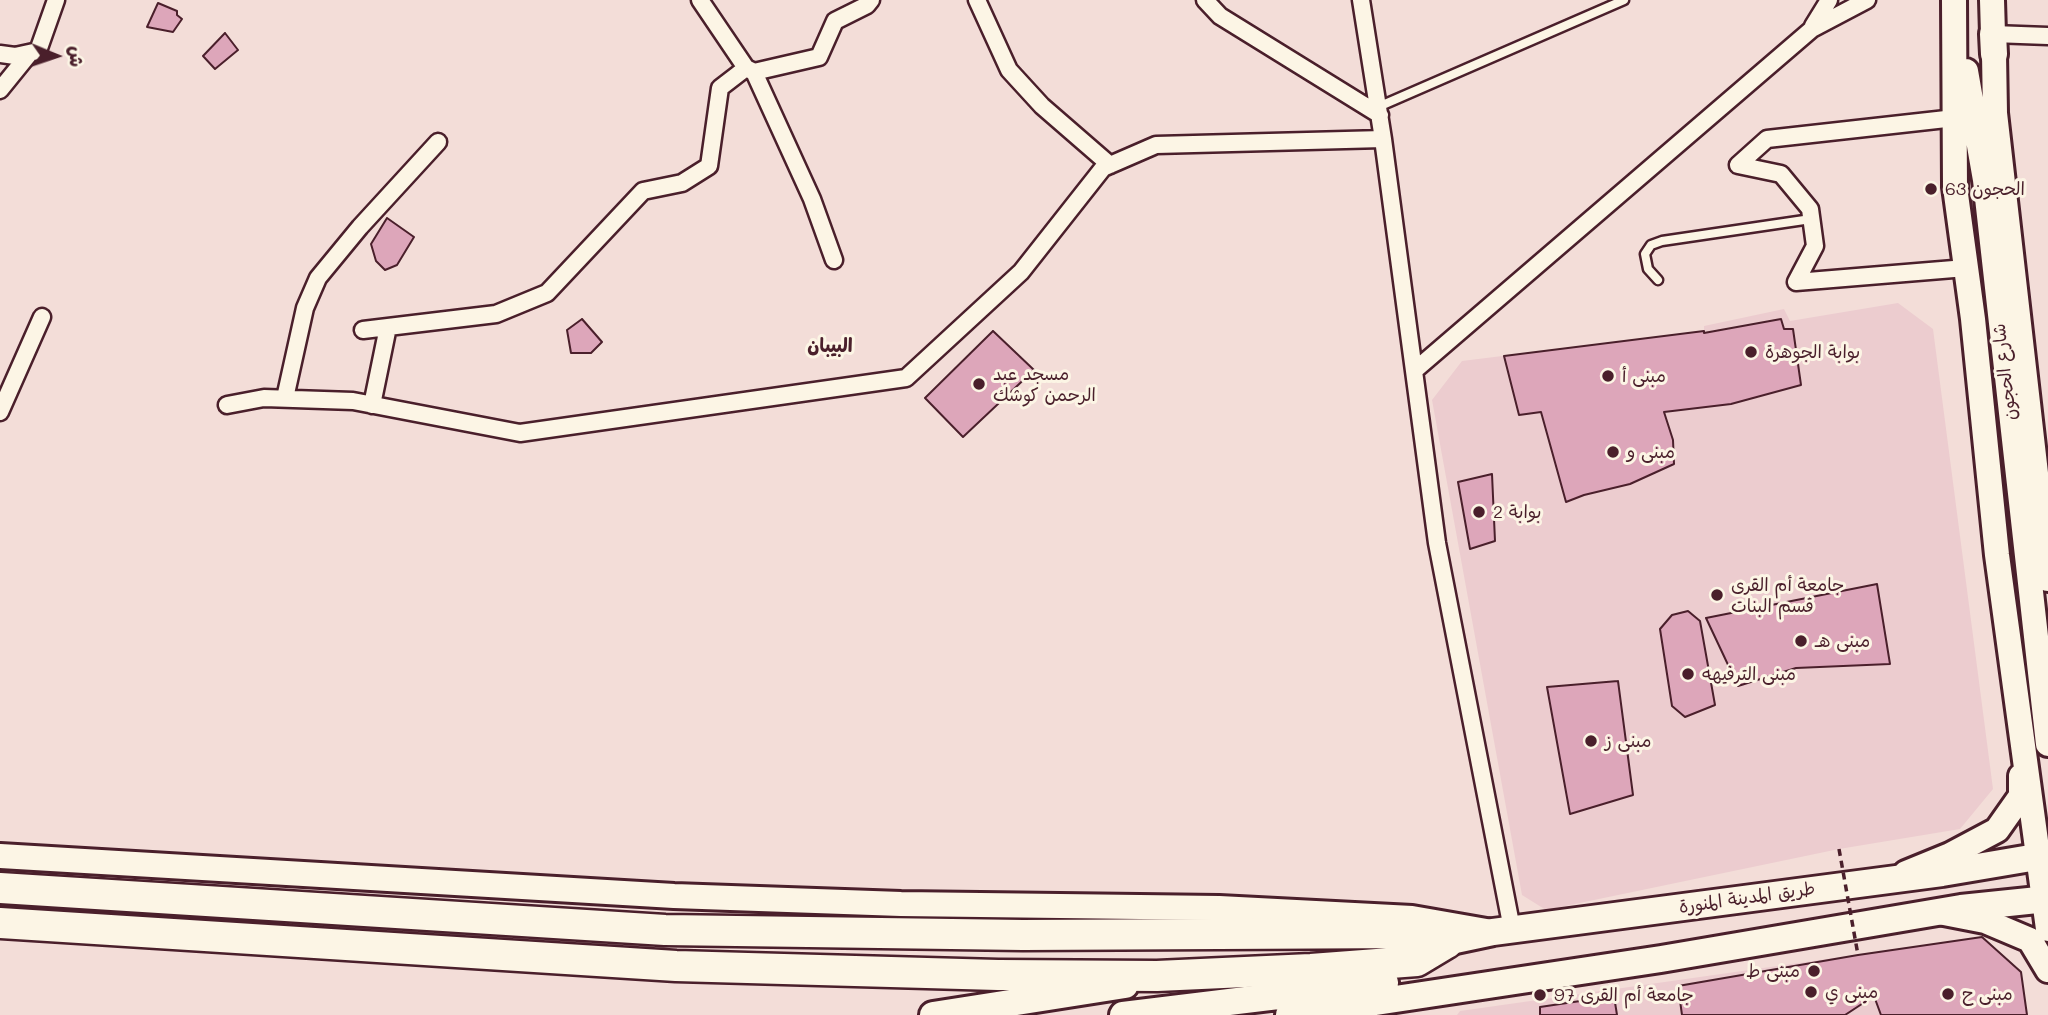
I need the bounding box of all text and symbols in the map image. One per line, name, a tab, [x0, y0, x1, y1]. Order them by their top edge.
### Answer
north arrow	[21, 21, 91, 91]
text: ش	[65, 46, 90, 68]
place label: الحجون 63	[1945, 178, 2025, 200]
marker: الحجون 63	[1923, 181, 1939, 197]
street label: شارع الحجون	[1988, 322, 2022, 422]
district label: البيبان	[807, 335, 853, 357]
place label: بوابة الجوهرة	[1765, 341, 1860, 363]
marker: بوابة الجوهرة	[1743, 344, 1759, 360]
place label: مسجد عبد الرحمن كوشك	[993, 363, 1096, 406]
place label: مبنى أ	[1622, 365, 1666, 387]
marker: مبنى أ	[1600, 368, 1616, 384]
marker: مسجد عبد الرحمن كوشك	[971, 376, 987, 392]
place label: مبنى و	[1627, 441, 1675, 463]
marker: مبنى و	[1605, 444, 1621, 460]
place label: بوابة 2	[1493, 501, 1541, 523]
marker: بوابة 2	[1471, 504, 1487, 520]
place label: جامعة أم القرى قسم البنات	[1731, 574, 1844, 616]
marker: جامعة أم القرى قسم البنات	[1709, 587, 1725, 603]
place label: مبنى هـ	[1815, 630, 1870, 652]
marker: مبنى هـ	[1793, 633, 1809, 649]
place label: مبنى الترفيهه	[1702, 663, 1796, 685]
marker: مبنى الترفيهه	[1680, 666, 1696, 682]
place label: مبنى ز	[1605, 730, 1651, 752]
marker: مبنى ز	[1583, 733, 1599, 749]
street label: طريق المدينة المنورة	[1677, 878, 1817, 918]
place label: مبنى ط	[1746, 960, 1800, 982]
marker: مبنى ط	[1806, 963, 1822, 979]
place label: مبنى ي	[1825, 981, 1878, 1003]
place label: مبنى ح	[1962, 983, 2013, 1005]
place label: جامعة أم القرى 97	[1554, 984, 1694, 1006]
marker: مبنى ي	[1803, 984, 1819, 1000]
marker: مبنى ح	[1940, 986, 1956, 1002]
marker: جامعة أم القرى 97	[1532, 987, 1548, 1003]

